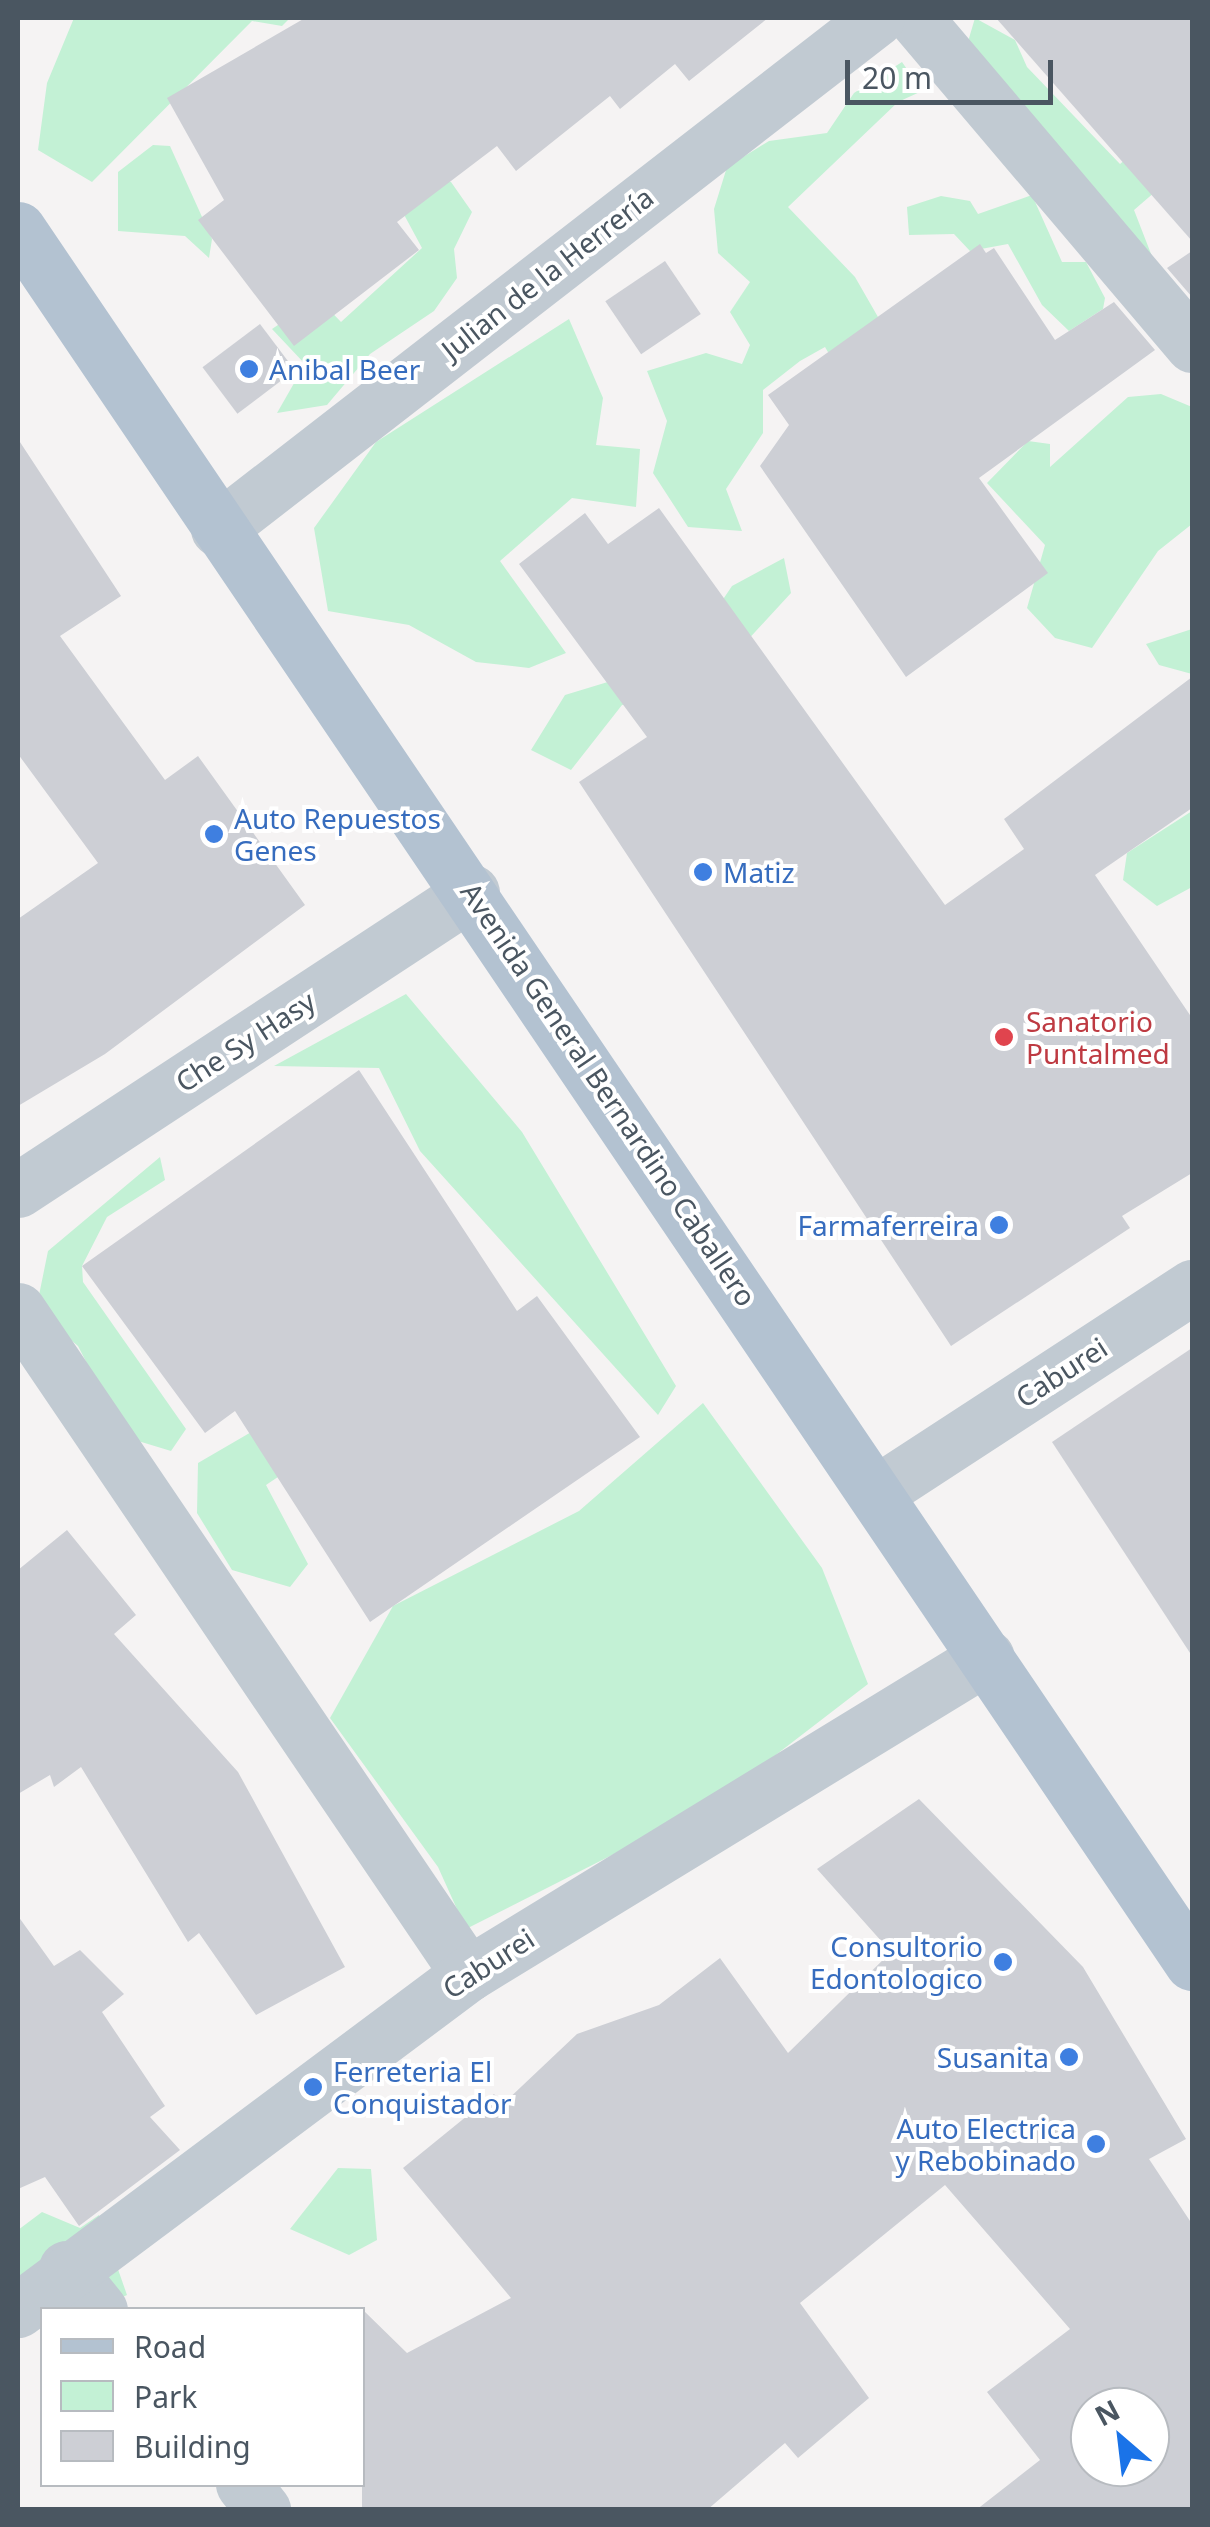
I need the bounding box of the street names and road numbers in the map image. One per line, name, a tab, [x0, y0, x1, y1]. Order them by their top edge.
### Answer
street label: Julian de la Herrería	[434, 180, 660, 366]
street label: Avenida General Bernardino Caballero	[454, 876, 764, 1312]
street label: Che Sy Hasy	[169, 984, 321, 1098]
street label: Caburei	[1009, 1330, 1113, 1414]
street label: Caburei	[436, 1921, 540, 2005]

